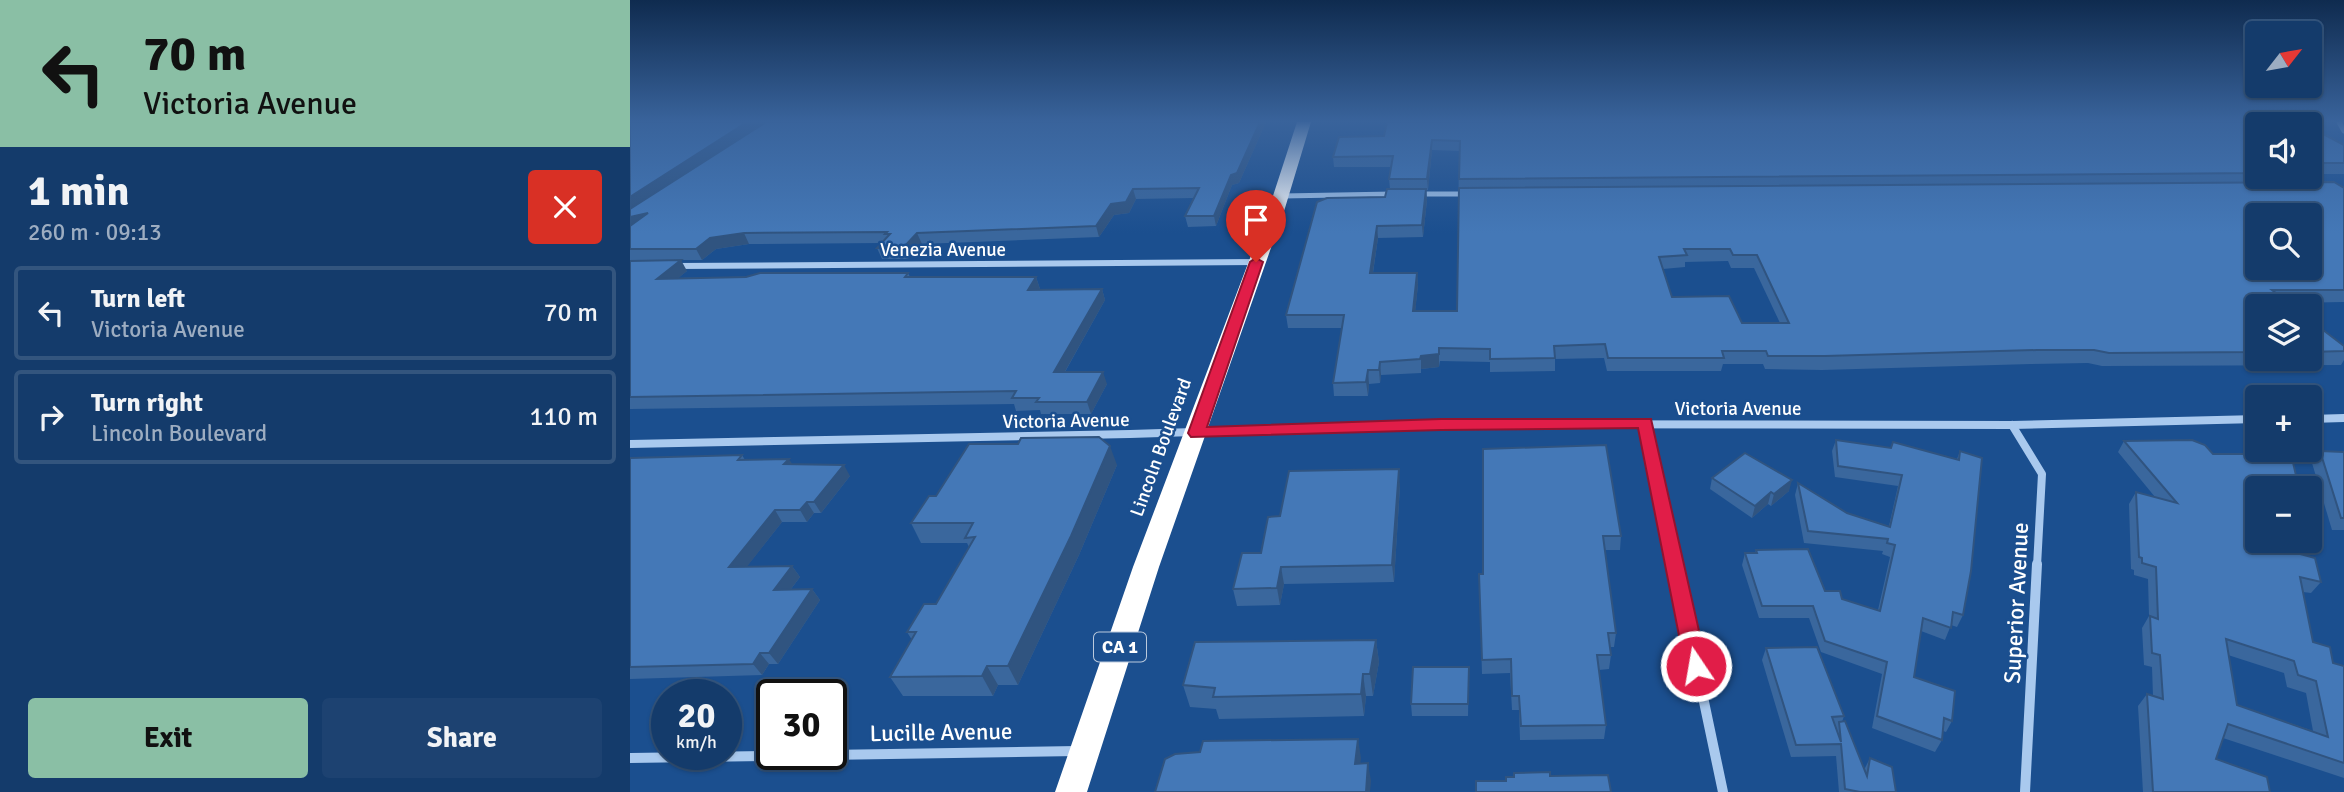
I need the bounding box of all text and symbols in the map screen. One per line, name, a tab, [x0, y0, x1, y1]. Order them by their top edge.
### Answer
north arrow	[2245, 21, 2322, 98]
map controls	[2245, 21, 2322, 553]
text: 70 m	[143, 24, 246, 84]
icon: left	[28, 28, 119, 119]
text: Victoria Avenue	[143, 84, 357, 123]
button: sound	[2245, 112, 2322, 189]
text: 1 min	[28, 166, 129, 217]
button: close	[528, 170, 602, 244]
pin	[1226, 190, 1286, 262]
icon: arrive	[1237, 201, 1275, 239]
button: search	[2245, 203, 2322, 280]
text: 260 m · 09:13	[28, 218, 162, 247]
street label: Venezia Avenue	[880, 238, 1006, 262]
text: Turn left	[91, 283, 185, 315]
icon: left	[32, 294, 70, 332]
button: layers	[2245, 294, 2322, 371]
text: 70 m	[543, 297, 598, 329]
text: Victoria Avenue	[91, 315, 245, 344]
street label: Lincoln Boulevard	[1125, 375, 1197, 520]
button: +	[2245, 385, 2322, 462]
text: Turn right	[91, 387, 203, 419]
street label: Victoria Avenue	[1674, 397, 1802, 421]
icon: right	[32, 398, 70, 436]
text: 110 m	[529, 401, 598, 433]
street label: Victoria Avenue	[1002, 408, 1130, 434]
text: Lincoln Boulevard	[91, 419, 267, 448]
button: −	[2245, 476, 2322, 553]
street label: Superior Avenue	[1998, 522, 2035, 684]
position arrow	[1659, 629, 1733, 703]
road number: CA 1	[1094, 632, 1146, 662]
speed limit sign: 30	[756, 679, 847, 770]
text: 20	[678, 694, 715, 737]
button: Exit	[28, 698, 308, 778]
button: Share	[322, 698, 602, 778]
street label: Lucille Avenue	[869, 717, 1013, 748]
text: km/h	[676, 731, 717, 753]

